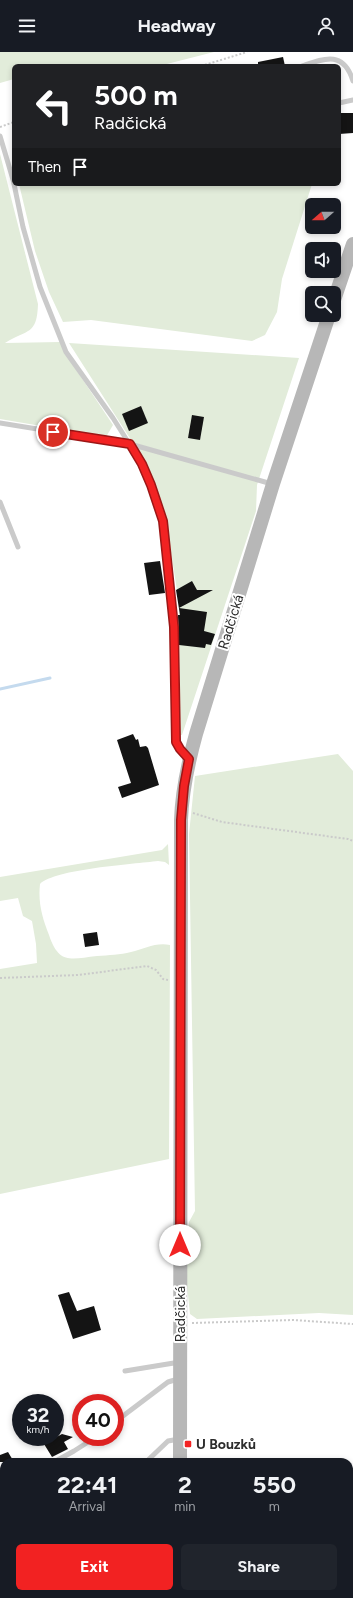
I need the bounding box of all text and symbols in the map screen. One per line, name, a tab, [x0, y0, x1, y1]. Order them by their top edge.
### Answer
icon: menu	[16, 15, 38, 37]
text: Headway	[137, 15, 216, 37]
icon: person	[315, 15, 337, 37]
text: 500 m	[94, 78, 178, 112]
icon: left	[28, 80, 80, 132]
text: Radčická	[94, 112, 166, 134]
icon: arrive	[69, 156, 91, 178]
text: Then	[28, 158, 61, 176]
north arrow	[305, 198, 341, 234]
map controls	[305, 198, 341, 322]
button: sound	[305, 242, 341, 278]
button: search	[305, 286, 341, 322]
pin	[36, 415, 70, 449]
icon: arrive	[42, 421, 64, 443]
street label: Radčická	[215, 593, 247, 651]
position arrow	[159, 1224, 201, 1266]
street label: Radčická	[172, 1286, 189, 1342]
speed limit sign: 40	[72, 1394, 124, 1446]
text: 32	[27, 1403, 49, 1427]
text: km/h	[27, 1423, 49, 1436]
place label: U Bouzků	[196, 1436, 256, 1453]
marker: U Bouzků	[183, 1439, 193, 1449]
text: 22:41	[57, 1470, 117, 1499]
text: 2	[178, 1470, 192, 1499]
text: 550	[253, 1470, 296, 1499]
text: Arrival	[69, 1499, 105, 1514]
text: min	[174, 1499, 196, 1514]
text: m	[269, 1499, 280, 1514]
button: Exit	[16, 1544, 173, 1590]
button: Share	[181, 1544, 337, 1590]

